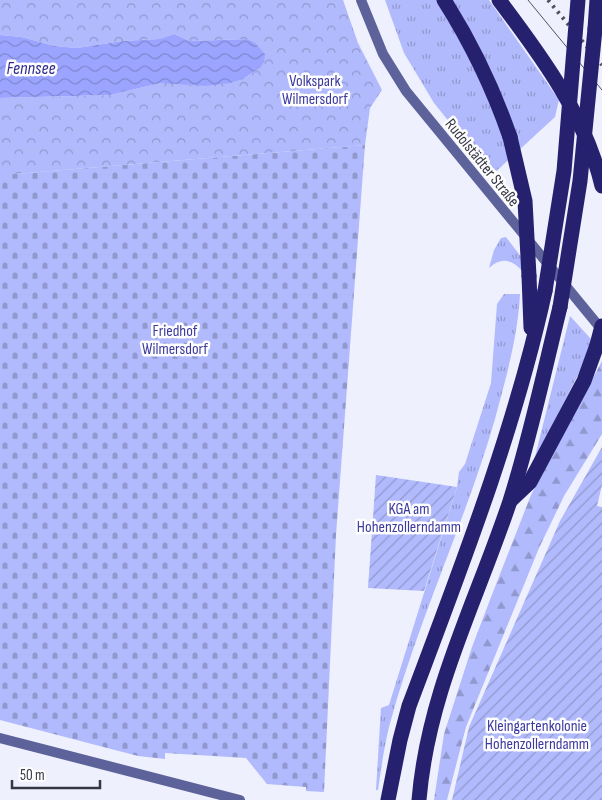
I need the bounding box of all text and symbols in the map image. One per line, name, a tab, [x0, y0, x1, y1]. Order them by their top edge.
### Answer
water label: Fennsee	[7, 58, 55, 79]
park label: Volkspark Wilmersdorf	[282, 72, 348, 109]
street label: Rudolstädter Straße	[441, 115, 523, 211]
park label: Friedhof Wilmersdorf	[142, 322, 208, 359]
park label: KGA am Hohenzollerndamm	[357, 500, 461, 537]
park label: Kleingartenkolonie Hohenzollerndamm	[485, 717, 589, 754]
scale bar	[12, 758, 100, 790]
text: 50 m	[20, 766, 45, 785]

